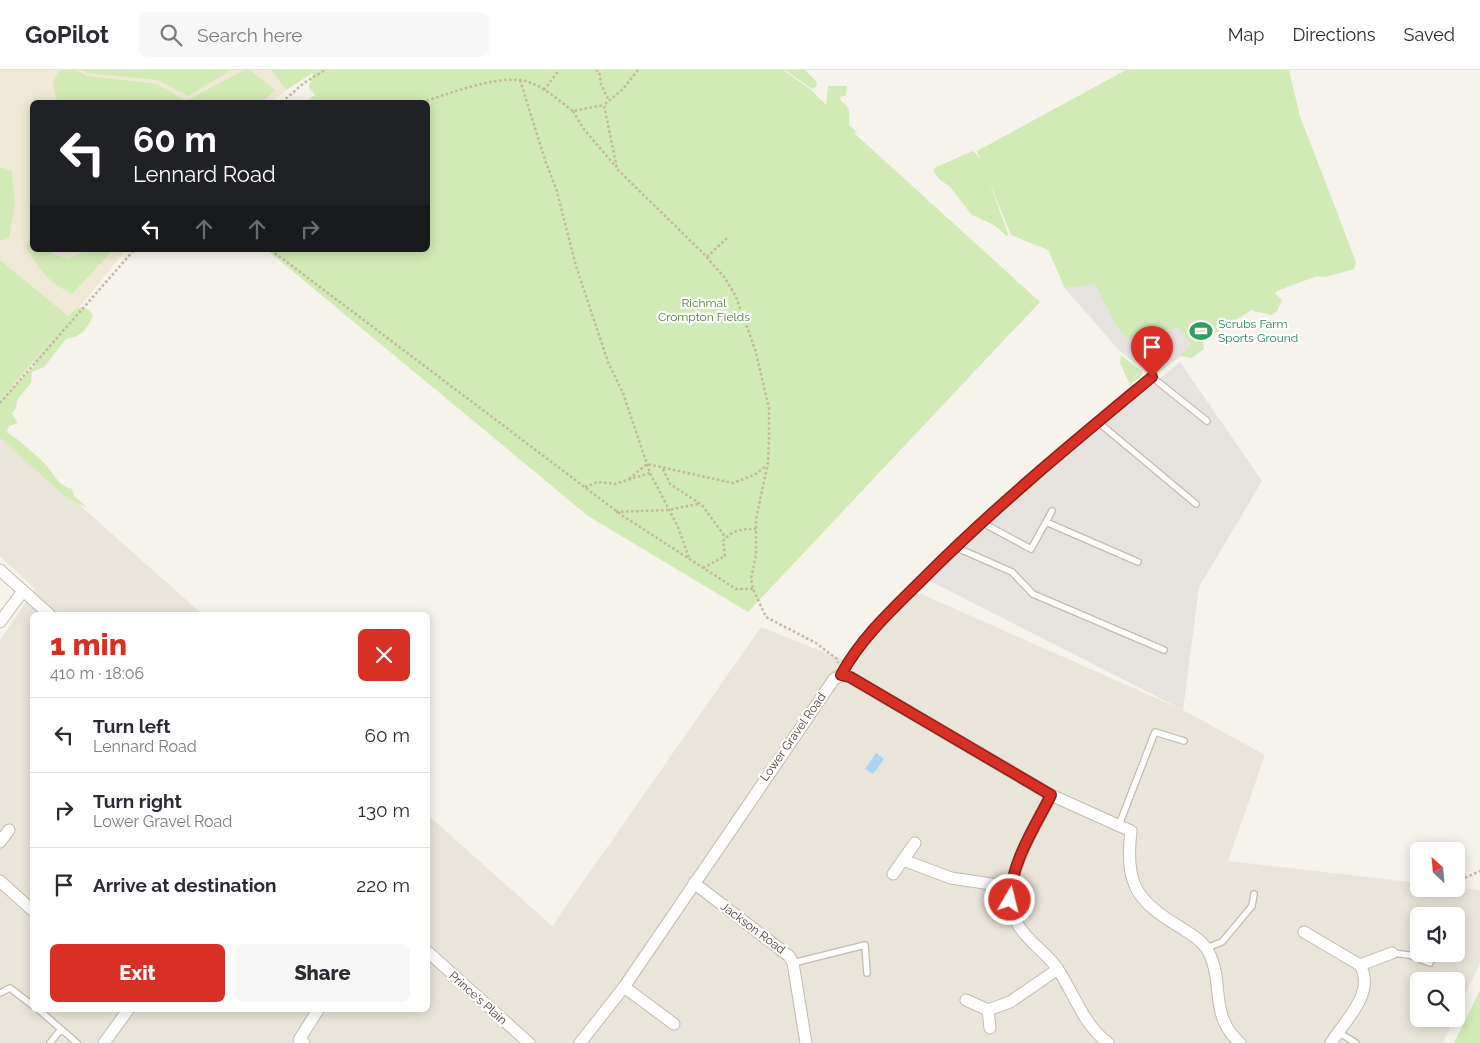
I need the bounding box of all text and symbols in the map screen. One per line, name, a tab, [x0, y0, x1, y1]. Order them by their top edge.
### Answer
search box	[139, 12, 489, 57]
text: GoPilot	[25, 20, 109, 49]
icon: search	[157, 21, 185, 49]
text: Search here	[197, 24, 303, 46]
text: Map	[1228, 24, 1264, 45]
text: Directions	[1292, 24, 1376, 45]
text: Saved	[1404, 24, 1455, 45]
text: 60 m	[133, 119, 217, 160]
icon: left	[50, 120, 115, 185]
text: Lennard Road	[133, 161, 276, 187]
icon: left	[137, 215, 165, 243]
icon: ahead	[190, 215, 218, 243]
icon: ahead	[243, 215, 271, 243]
icon: right	[296, 215, 324, 243]
park label: Richmal Crompton Fields	[658, 296, 750, 324]
place label: Scrubs Farm Sports Ground	[1218, 317, 1298, 345]
sports icon: Scrubs Farm Sports Ground	[1188, 318, 1214, 344]
pin	[1131, 326, 1173, 377]
icon: arrive	[1138, 333, 1166, 361]
text: 1 min	[50, 627, 127, 662]
button: close	[358, 629, 410, 681]
text: 410 m · 18:06	[50, 664, 144, 683]
street label: Lower Gravel Road	[757, 690, 829, 784]
text: Turn left	[93, 715, 170, 737]
icon: left	[50, 721, 78, 749]
text: 60 m	[365, 724, 410, 746]
text: Lennard Road	[93, 737, 197, 756]
text: Turn right	[93, 790, 182, 812]
icon: right	[50, 796, 78, 824]
text: 130 m	[358, 799, 410, 821]
text: Lower Gravel Road	[93, 812, 232, 831]
north arrow	[1410, 842, 1465, 898]
map controls	[1410, 842, 1465, 1027]
icon: arrive	[50, 871, 78, 899]
position arrow	[983, 873, 1035, 925]
text: Arrive at destination	[93, 874, 277, 896]
text: 220 m	[356, 874, 410, 896]
street label: Jackson Road	[718, 899, 788, 957]
button: sound	[1410, 907, 1465, 962]
button: Exit	[50, 944, 225, 1002]
button: Share	[235, 944, 410, 1002]
street label: Prince's Plain	[446, 968, 510, 1028]
button: search	[1410, 972, 1465, 1027]

